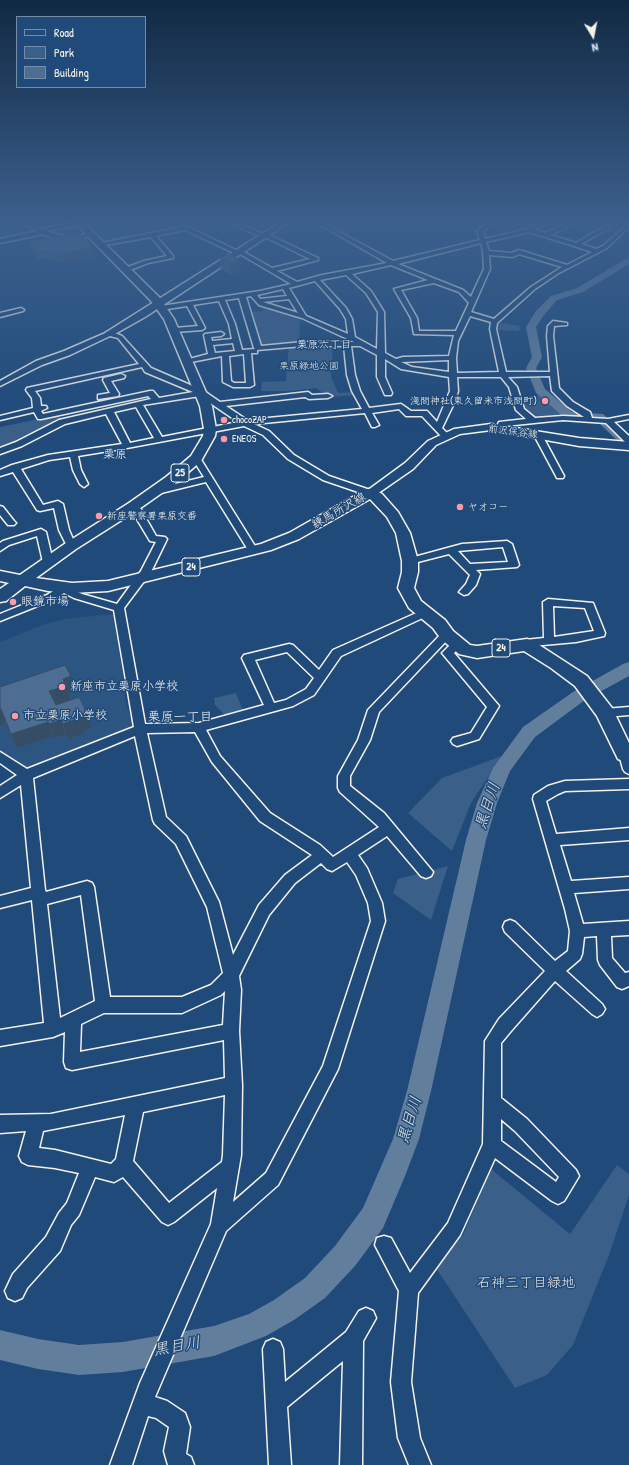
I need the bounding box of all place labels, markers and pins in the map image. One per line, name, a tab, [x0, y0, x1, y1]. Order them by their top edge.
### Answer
place label: 淺間神社(東久留米市浅間町)	[410, 395, 537, 407]
marker: 淺間神社(東久留米市浅間町)	[540, 396, 550, 406]
place label: chocoZAP	[232, 414, 267, 426]
marker: chocoZAP	[219, 415, 229, 425]
place label: ENEOS	[232, 433, 256, 445]
marker: ENEOS	[219, 434, 229, 444]
place label: ヤオコー	[468, 501, 508, 513]
marker: ヤオコー	[455, 502, 465, 512]
place label: 新座警察署栗原交番	[107, 510, 197, 522]
marker: 新座警察署栗原交番	[94, 511, 104, 521]
place label: 眼鏡市場	[21, 595, 69, 609]
marker: 眼鏡市場	[8, 597, 18, 607]
place label: 新座市立栗原小学校	[70, 680, 178, 694]
marker: 新座市立栗原小学校	[57, 682, 67, 692]
place label: 市立栗原小学校	[23, 709, 107, 723]
marker: 市立栗原小学校	[10, 711, 20, 721]

